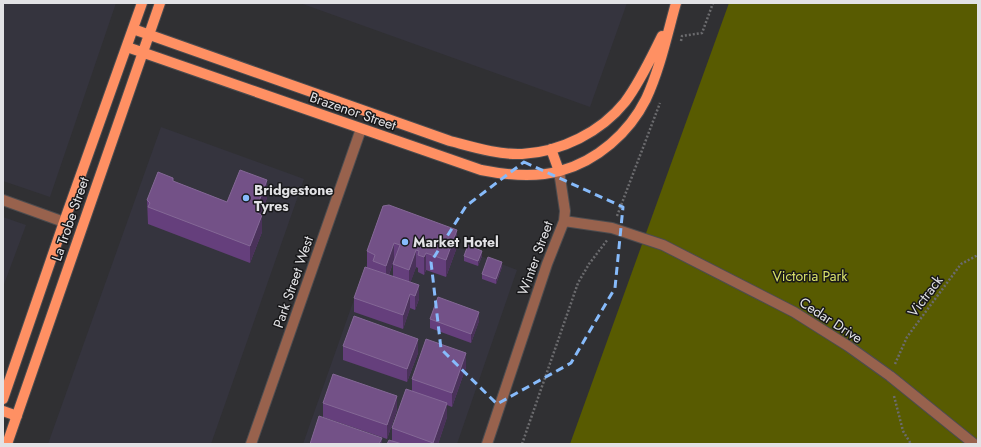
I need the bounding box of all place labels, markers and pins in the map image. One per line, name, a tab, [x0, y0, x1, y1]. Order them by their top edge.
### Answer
place label: Bridgestone Tyres	[254, 180, 333, 216]
marker: Bridgestone Tyres	[241, 193, 251, 203]
place label: Market Hotel	[413, 232, 499, 252]
marker: Market Hotel	[400, 237, 410, 247]

